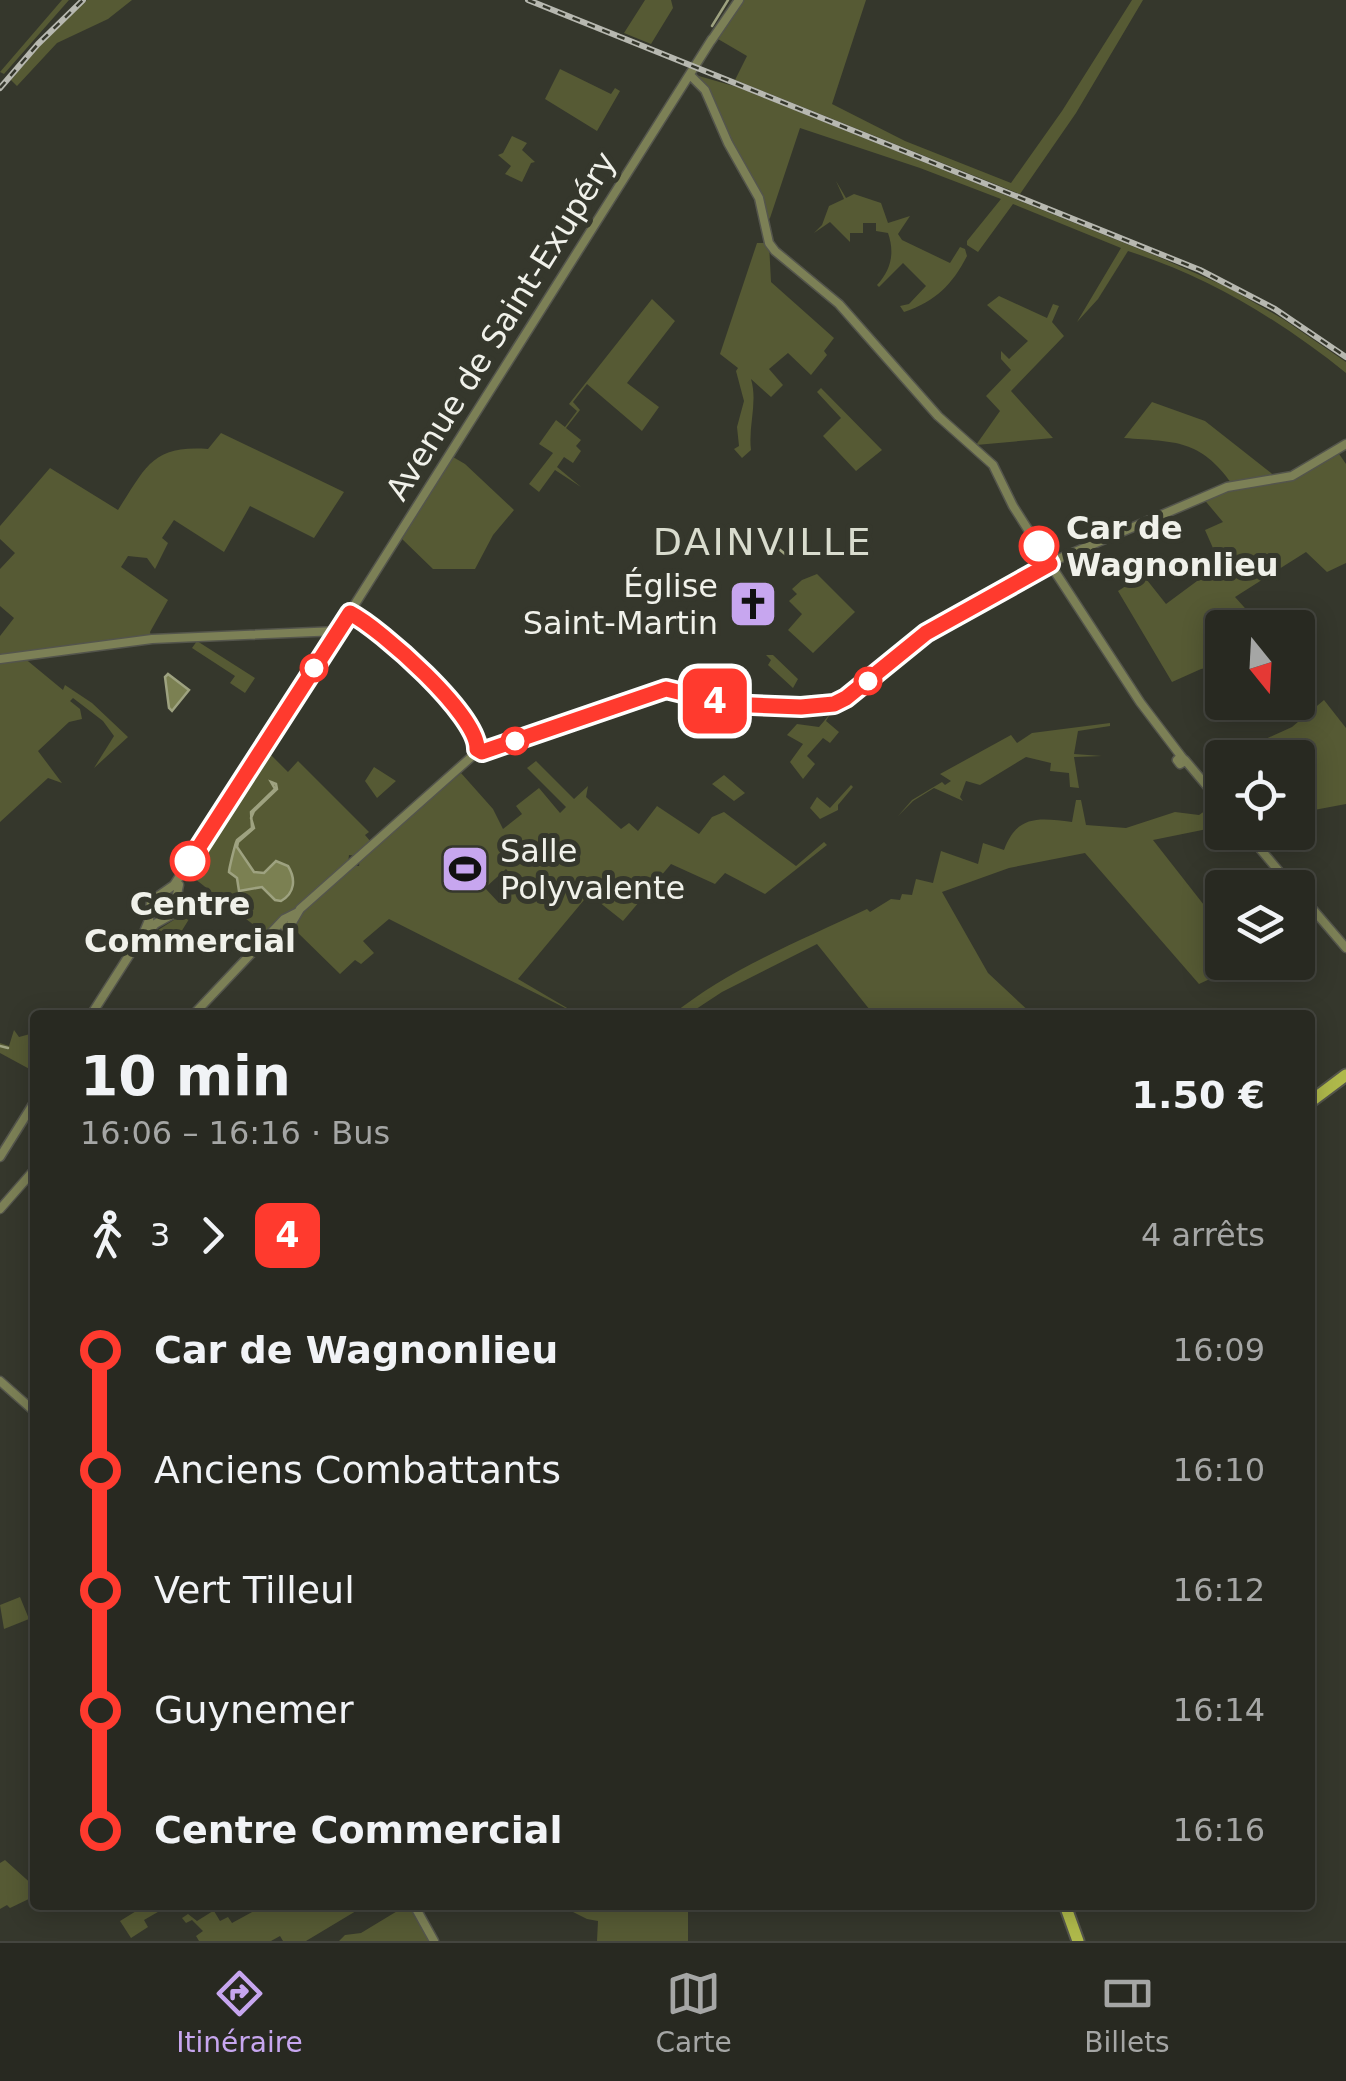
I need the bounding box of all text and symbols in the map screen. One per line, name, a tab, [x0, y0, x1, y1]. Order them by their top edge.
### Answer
street label: Avenue de Saint-Exupéry	[378, 145, 624, 507]
place label: Car de Wagnonlieu	[1066, 509, 1279, 584]
district label: DAINVILLE	[653, 520, 873, 564]
marker: Car de Wagnonlieu	[1020, 527, 1058, 565]
place label: Église Saint-Martin	[523, 567, 718, 642]
church icon: Église Saint-Martin	[727, 578, 779, 630]
north arrow	[1205, 610, 1315, 720]
map controls	[1205, 610, 1315, 980]
unlabelled marker	[301, 655, 327, 681]
line badge: 4	[682, 668, 748, 734]
unlabelled marker	[855, 668, 881, 694]
text: 4	[703, 681, 727, 721]
unlabelled marker	[502, 728, 528, 754]
button: locate	[1205, 740, 1315, 850]
place label: Salle Polyvalente	[500, 832, 685, 907]
marker: Centre Commercial	[171, 842, 209, 880]
sports icon: Salle Polyvalente	[439, 843, 491, 895]
button: layers	[1205, 870, 1315, 980]
place label: Centre Commercial	[84, 885, 296, 960]
text: 10 min	[80, 1044, 291, 1108]
text: 1.50 €	[1132, 1073, 1265, 1117]
text: 16:06 – 16:16 · Bus	[80, 1114, 390, 1152]
icon: walk	[80, 1208, 135, 1263]
icon: forward	[185, 1208, 240, 1263]
text: 4	[275, 1215, 300, 1255]
text: 3	[150, 1216, 170, 1254]
text: 4 arrêts	[1141, 1216, 1265, 1254]
text: Car de Wagnonlieu	[154, 1328, 558, 1372]
text: 16:09	[1173, 1331, 1265, 1369]
text: Anciens Combattants	[154, 1448, 561, 1492]
text: 16:10	[1173, 1451, 1265, 1489]
text: Vert Tilleul	[154, 1568, 355, 1612]
text: 16:12	[1173, 1571, 1265, 1609]
text: Guynemer	[154, 1688, 354, 1732]
text: 16:14	[1173, 1691, 1265, 1729]
text: Centre Commercial	[154, 1808, 563, 1852]
text: 16:16	[1173, 1811, 1265, 1849]
tab: Itinéraire	[176, 1966, 303, 2059]
tab: Carte	[655, 1966, 732, 2059]
tab: Billets	[1084, 1966, 1170, 2059]

